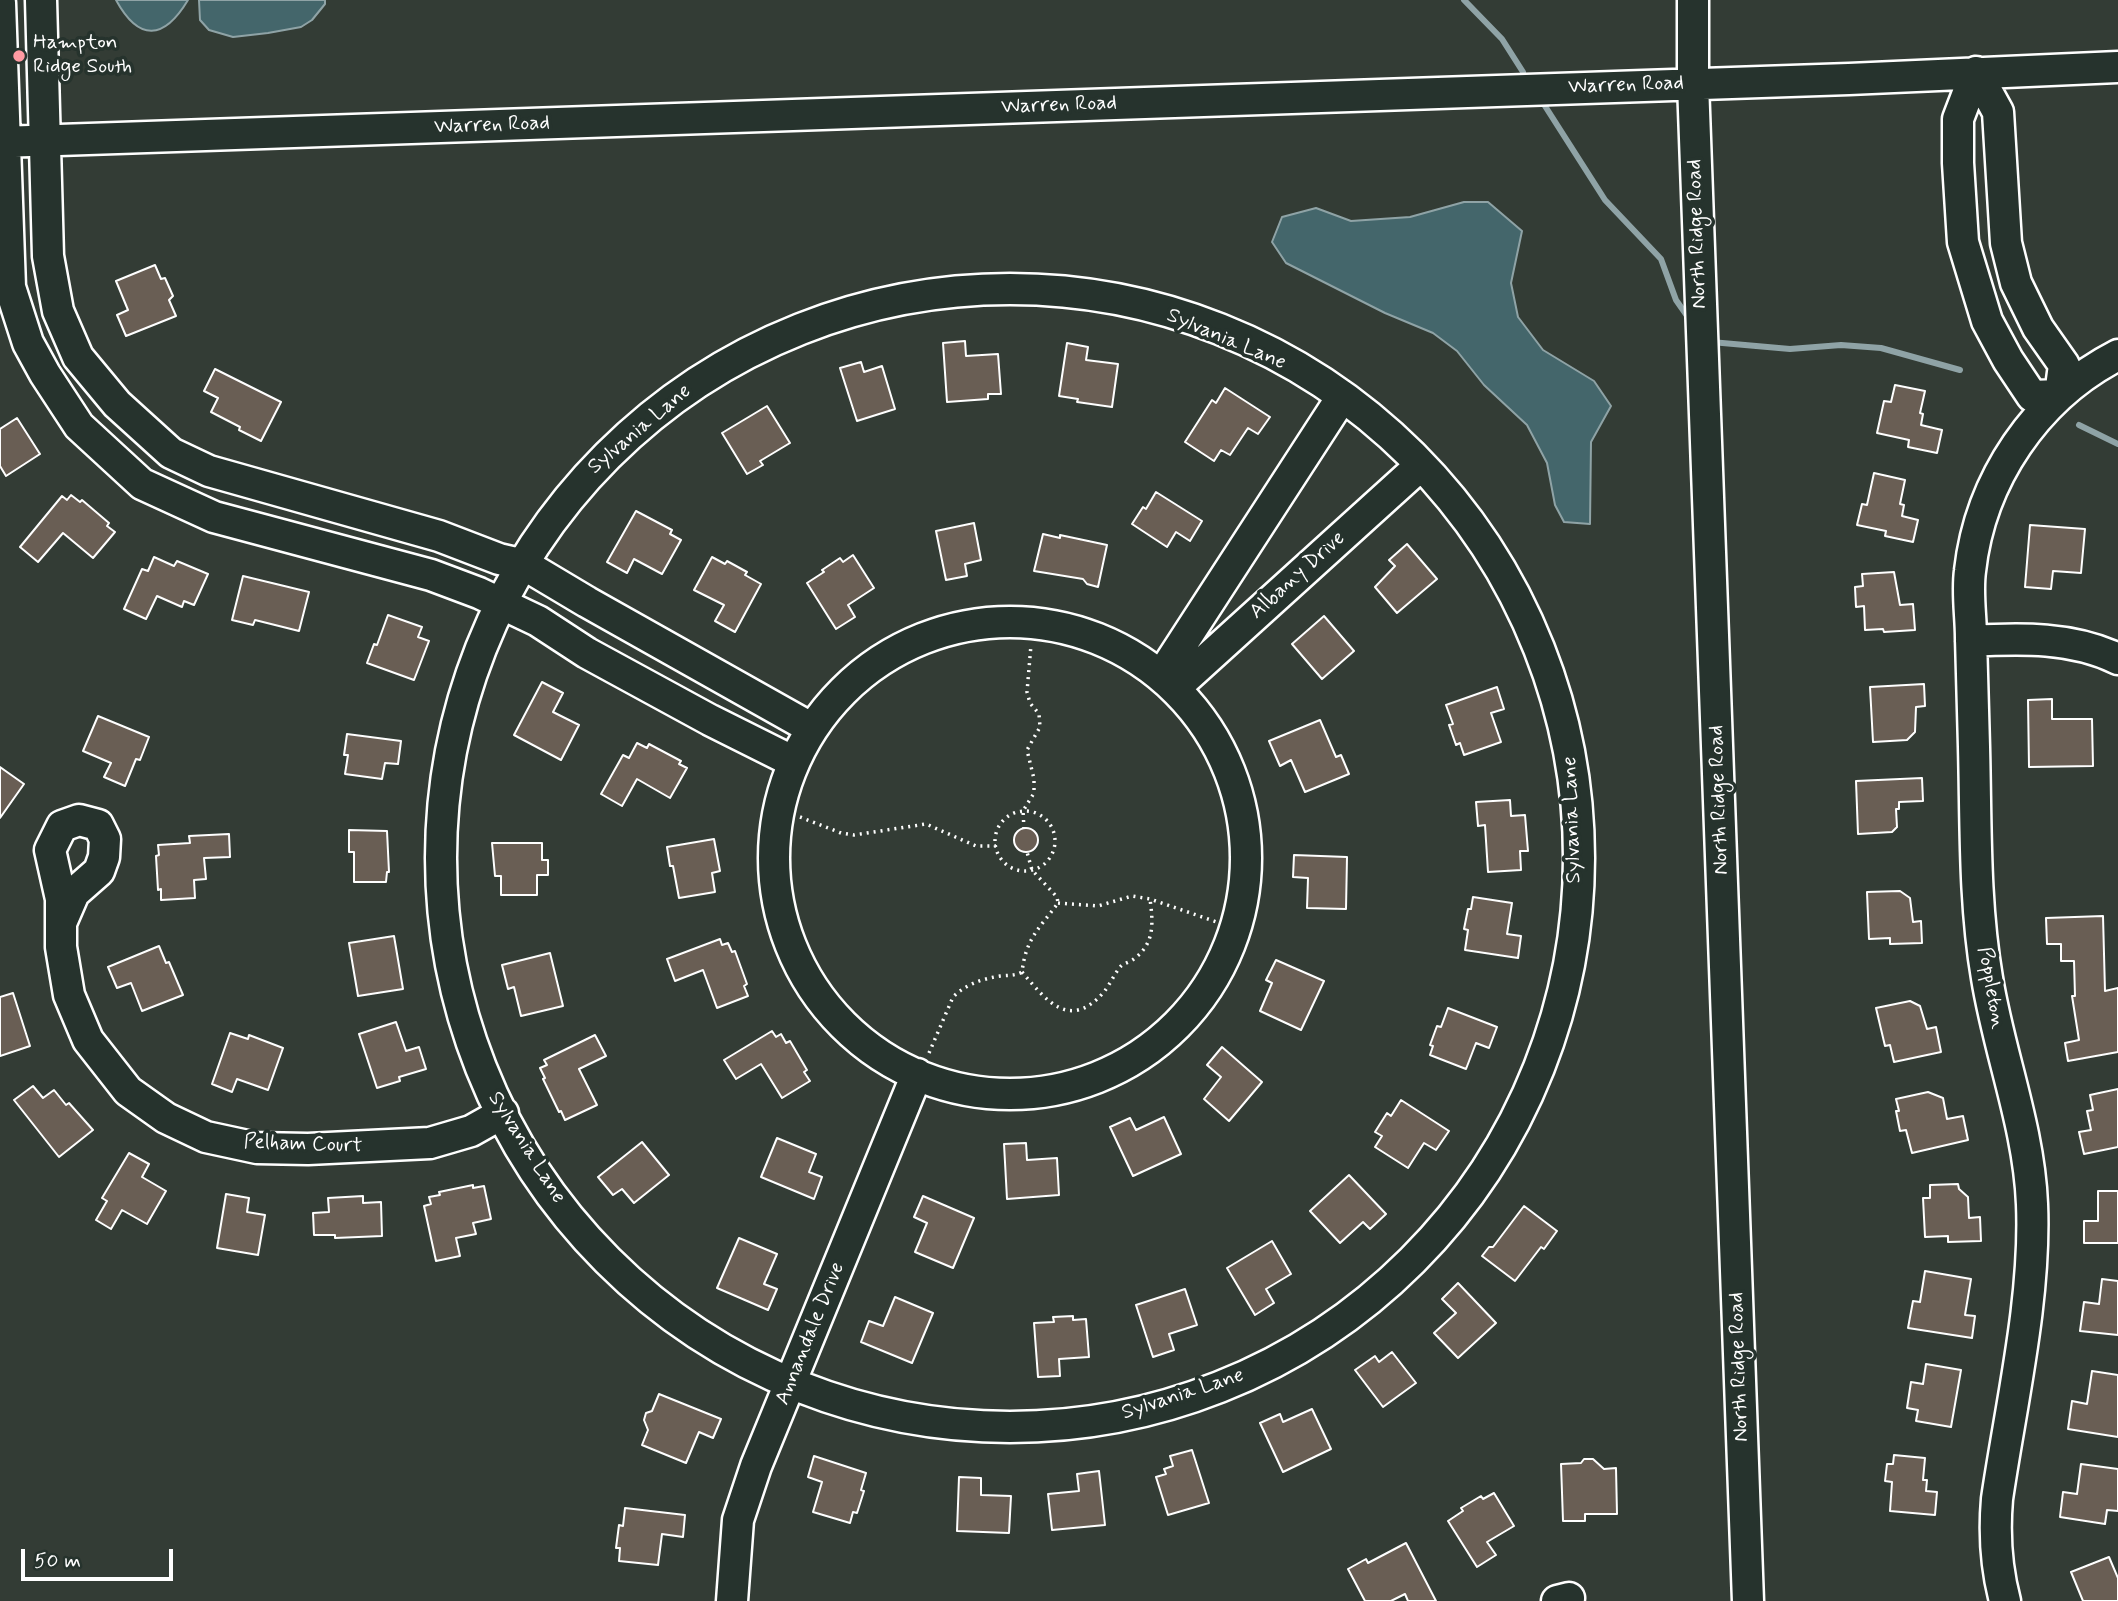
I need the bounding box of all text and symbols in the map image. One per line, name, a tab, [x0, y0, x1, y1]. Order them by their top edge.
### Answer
place label: Hampton Ridge South	[33, 31, 132, 81]
marker: Hampton Ridge South	[11, 48, 27, 64]
street label: Warren Road	[1568, 71, 1684, 101]
street label: Warren Road	[1001, 91, 1117, 121]
street label: Warren Road	[434, 111, 550, 141]
street label: North Ridge Road	[1683, 159, 1713, 309]
street label: Sylvania Lane	[1163, 304, 1289, 376]
street label: Sylvania Lane	[583, 380, 697, 480]
street label: Albany Drive	[1245, 527, 1351, 625]
street label: North Ridge Road	[1705, 725, 1735, 875]
street label: Sylvania Lane	[1558, 756, 1588, 884]
street label: Poppleton	[1970, 945, 2010, 1031]
street label: Sylvania Lane	[482, 1087, 570, 1209]
street label: Pelham Court	[243, 1130, 363, 1160]
street label: Annandale Drive	[771, 1259, 851, 1409]
street label: North Ridge Road	[1725, 1292, 1755, 1442]
street label: Sylvania Lane	[1119, 1363, 1247, 1427]
scale bar	[24, 1534, 177, 1578]
text: 50 m	[34, 1547, 81, 1575]

